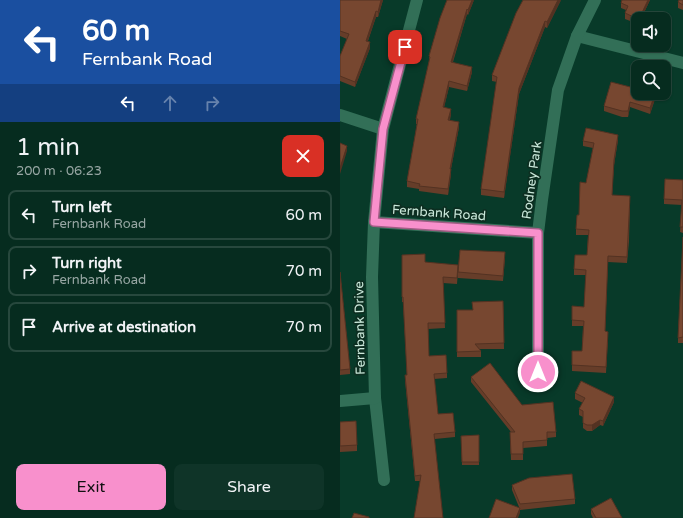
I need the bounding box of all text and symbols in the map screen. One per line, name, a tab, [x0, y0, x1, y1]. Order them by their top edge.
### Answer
map controls	[631, 12, 671, 100]
button: sound	[631, 12, 671, 52]
text: 60 m	[82, 14, 150, 48]
icon: left	[16, 16, 68, 68]
pin	[388, 30, 422, 64]
icon: arrive	[394, 36, 416, 58]
text: Fernbank Road	[82, 48, 212, 70]
button: search	[631, 60, 671, 100]
icon: left	[117, 92, 139, 114]
icon: ahead	[159, 92, 181, 114]
icon: right	[201, 92, 223, 114]
text: 1 min	[16, 133, 80, 162]
button: close	[282, 135, 324, 177]
street label: Rodney Park	[519, 140, 545, 220]
text: 200 m · 06:23	[16, 163, 102, 179]
text: Turn left	[52, 198, 112, 216]
street label: Fernbank Road	[391, 202, 486, 224]
icon: left	[18, 204, 40, 226]
text: 60 m	[285, 206, 322, 224]
text: Fernbank Road	[52, 216, 146, 232]
text: Turn right	[52, 254, 122, 272]
icon: right	[18, 260, 40, 282]
text: 70 m	[285, 262, 322, 280]
text: Fernbank Road	[52, 272, 146, 288]
street label: Fernbank Drive	[351, 281, 369, 375]
icon: arrive	[18, 316, 40, 338]
text: Arrive at destination	[52, 318, 196, 336]
text: 70 m	[285, 318, 322, 336]
position arrow	[517, 351, 559, 393]
button: Exit	[16, 464, 166, 510]
button: Share	[174, 464, 324, 510]

